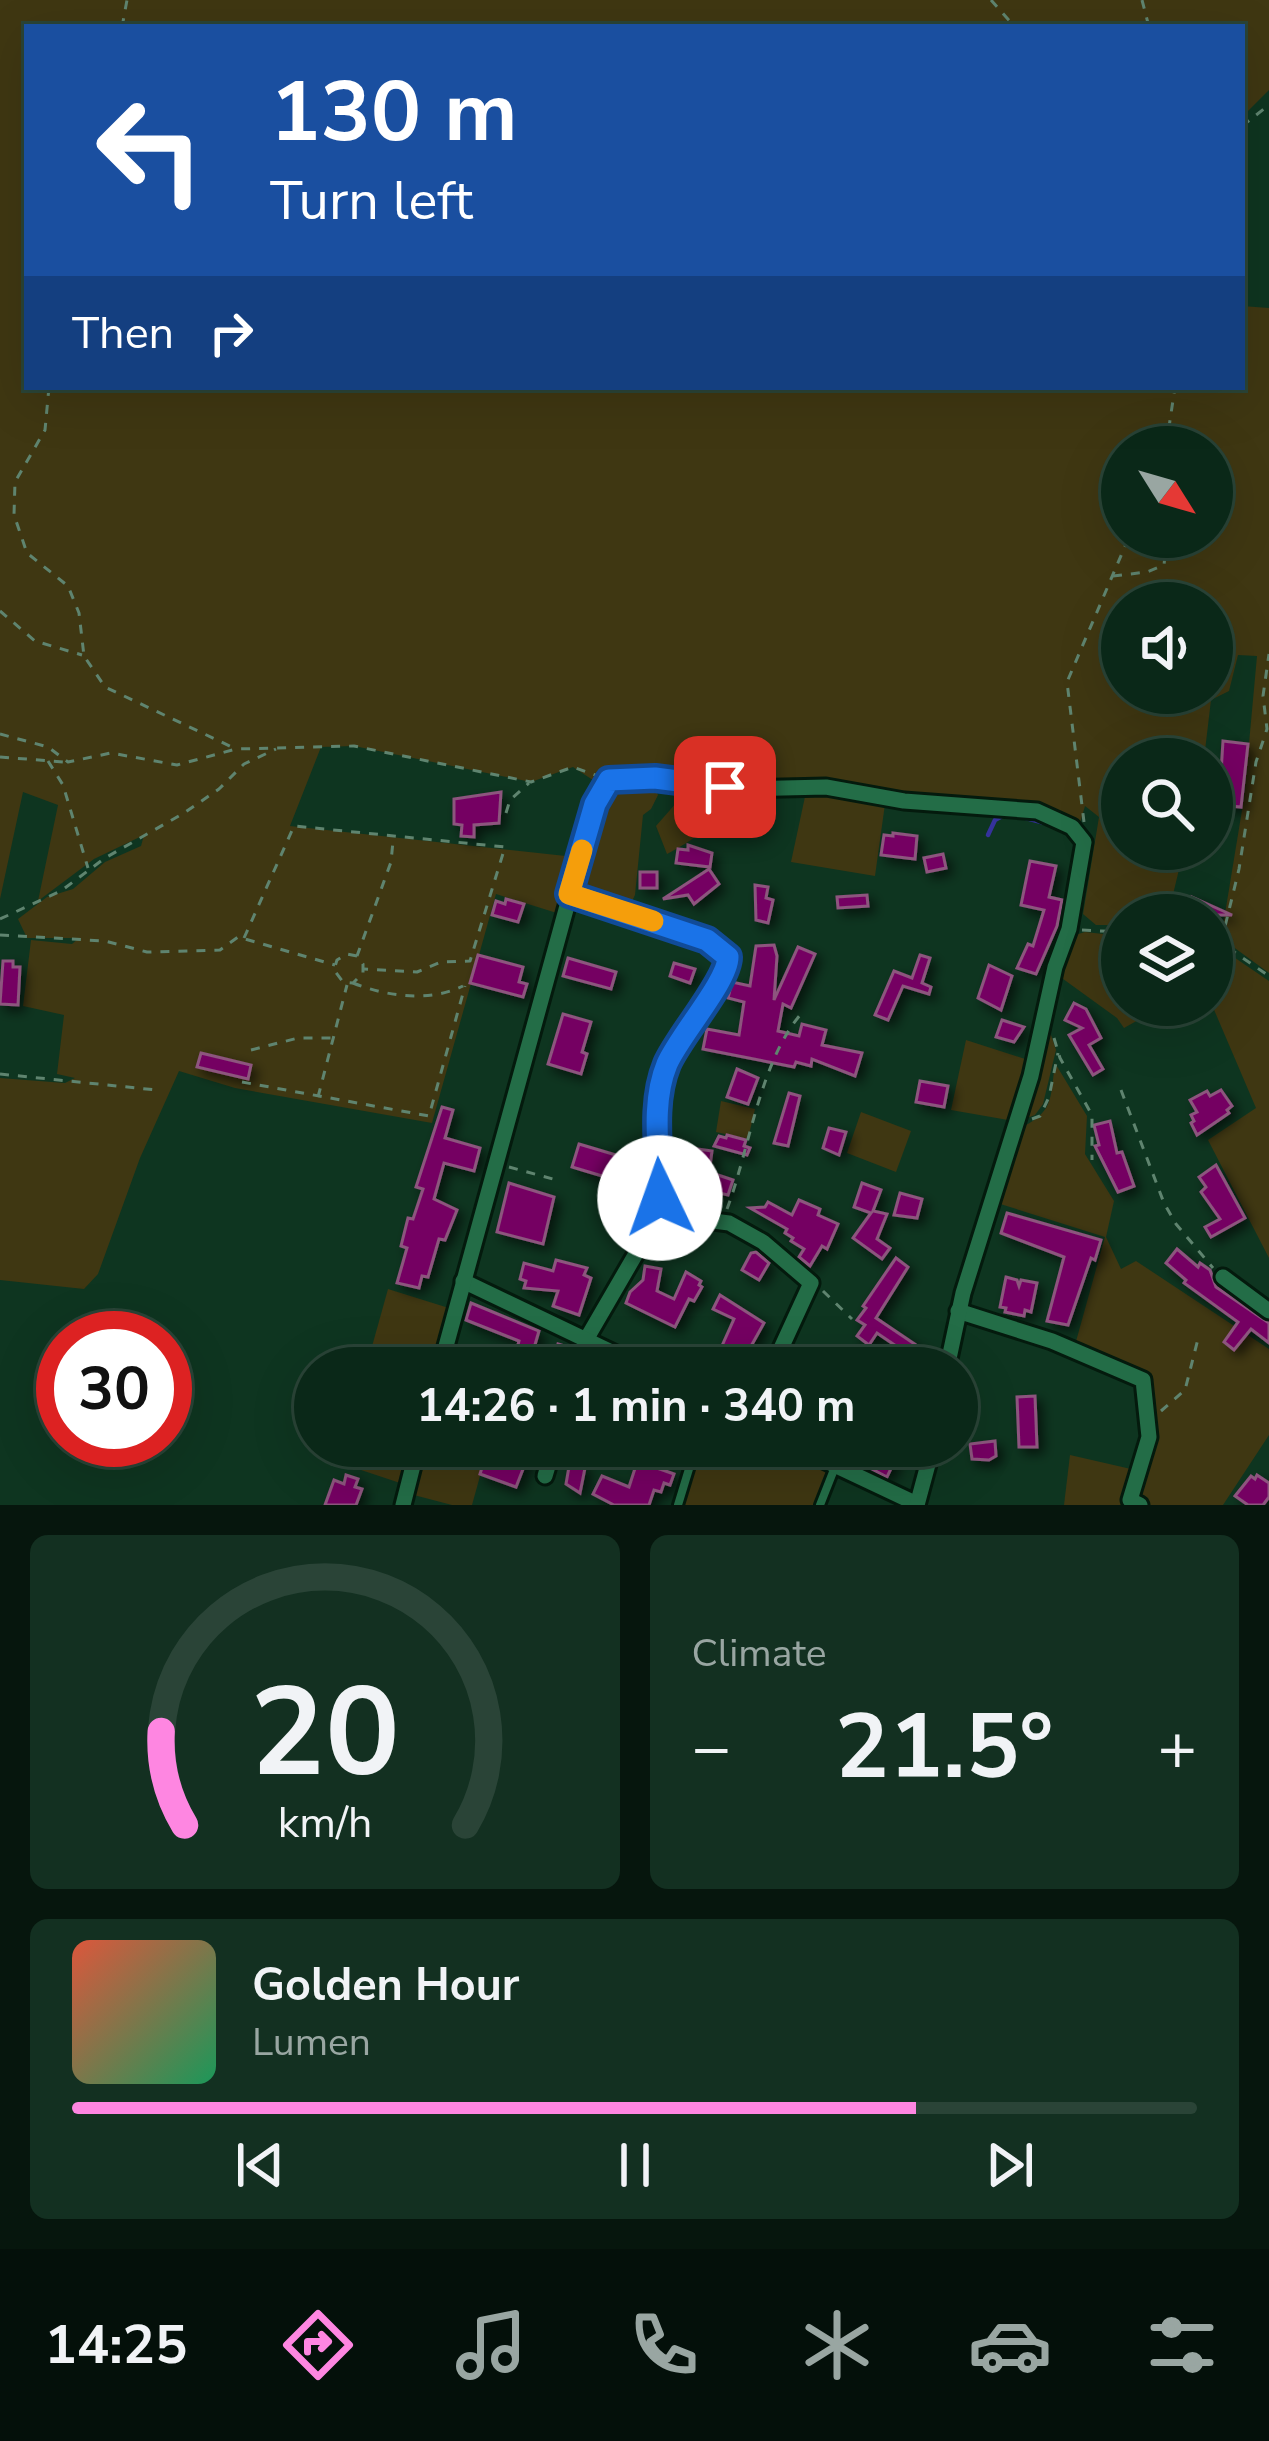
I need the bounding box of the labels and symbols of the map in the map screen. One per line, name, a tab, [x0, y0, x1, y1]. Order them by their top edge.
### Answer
north arrow	[1101, 426, 1233, 558]
pin	[674, 736, 776, 838]
position arrow	[597, 1135, 723, 1261]
speed limit sign: 30	[36, 1311, 192, 1467]

